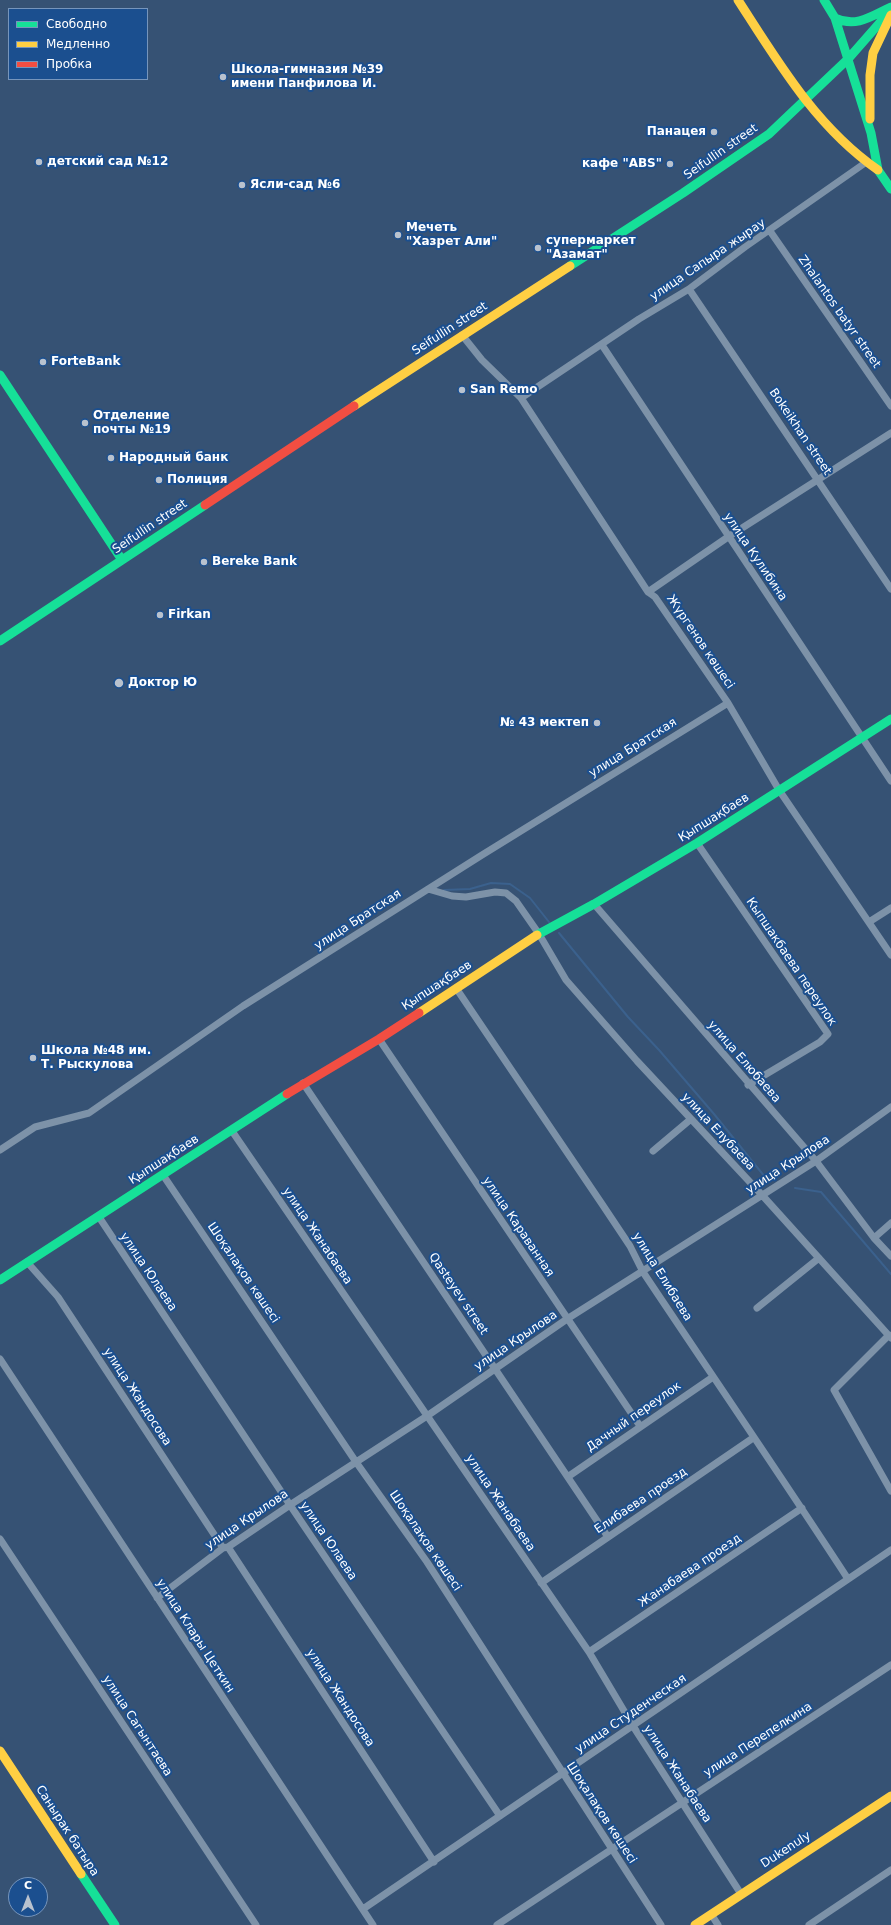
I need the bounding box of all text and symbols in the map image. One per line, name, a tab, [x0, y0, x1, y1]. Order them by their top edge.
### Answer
legend	[8, 8, 148, 80]
text: Свободно	[46, 17, 107, 31]
text: Медленно	[46, 37, 110, 51]
text: Пробка	[46, 57, 92, 71]
place label: Школа-гимназия №39 имени Панфилова И.	[231, 63, 383, 91]
marker: Школа-гимназия №39 имени Панфилова И.	[218, 72, 228, 82]
street label: Seifullin street	[681, 121, 761, 183]
place label: Панацея	[647, 125, 706, 139]
marker: Панацея	[709, 127, 719, 137]
place label: детский сад №12	[47, 155, 168, 169]
marker: детский сад №12	[34, 157, 44, 167]
place label: кафе "ABS"	[582, 157, 662, 171]
marker: кафе "ABS"	[665, 159, 675, 169]
place label: Ясли-сад №6	[250, 178, 340, 192]
marker: Ясли-сад №6	[237, 180, 247, 190]
street label: улица Сапыра жырау	[648, 216, 768, 304]
place label: Мечеть "Хазрет Али"	[406, 221, 497, 249]
marker: Мечеть "Хазрет Али"	[393, 230, 403, 240]
place label: супермаркет "Азамат"	[546, 234, 636, 262]
marker: супермаркет "Азамат"	[533, 243, 543, 253]
street label: Zhalantos batyr street	[795, 253, 883, 371]
street label: Seifullin street	[410, 299, 490, 359]
place label: ForteBank	[51, 355, 121, 369]
marker: ForteBank	[38, 357, 48, 367]
place label: San Remo	[470, 383, 538, 397]
marker: San Remo	[457, 385, 467, 395]
street label: Bokeikhan street	[766, 386, 834, 478]
place label: Отделение почты №19	[93, 409, 171, 437]
marker: Отделение почты №19	[80, 418, 90, 428]
place label: Народный банк	[119, 451, 228, 465]
marker: Народный банк	[106, 453, 116, 463]
place label: Полиция	[167, 473, 227, 487]
marker: Полиция	[154, 475, 164, 485]
street label: Seifullin street	[110, 497, 190, 557]
street label: улица Кулибина	[720, 510, 790, 604]
place label: Bereke Bank	[212, 555, 297, 569]
marker: Bereke Bank	[199, 557, 209, 567]
street label: Жүргенов көшесі	[663, 592, 737, 692]
place label: Firkan	[168, 608, 211, 622]
marker: Firkan	[155, 610, 165, 620]
place label: Доктор Ю	[128, 676, 197, 690]
marker: Доктор Ю	[113, 677, 125, 689]
street label: улица Братская	[587, 715, 679, 781]
place label: № 43 мектеп	[500, 716, 589, 730]
marker: № 43 мектеп	[592, 718, 602, 728]
street label: Қыпшақбаев	[676, 791, 752, 845]
street label: улица Братская	[312, 887, 404, 953]
street label: Кыпшакбаева переулок	[743, 895, 839, 1029]
street label: Қыпшақбаев	[399, 958, 475, 1014]
street label: улица Елюбаева	[705, 1018, 783, 1106]
place label: Школа №48 им. Т. Рыскулова	[41, 1044, 151, 1072]
marker: Школа №48 им. Т. Рыскулова	[28, 1053, 38, 1063]
street label: улица Елубаева	[678, 1090, 758, 1174]
street label: Қыпшақбаев	[126, 1132, 202, 1188]
street label: улица Крылова	[743, 1133, 833, 1197]
street label: улица Караванная	[479, 1174, 557, 1280]
street label: улица Жанабаева	[279, 1185, 355, 1287]
street label: Шоқалақов көшесі	[204, 1220, 282, 1326]
street label: улица Юлаева	[116, 1230, 180, 1314]
street label: улица Елибаева	[629, 1230, 695, 1324]
street label: Qasteyev street	[425, 1250, 491, 1338]
street label: улица Крылова	[472, 1308, 560, 1374]
street label: улица Жандосова	[100, 1345, 174, 1449]
street label: Дачный переулок	[584, 1379, 684, 1455]
street label: улица Жанабаева	[462, 1452, 538, 1554]
street label: Елибаева проезд	[592, 1465, 690, 1537]
street label: улица Крылова	[203, 1487, 291, 1553]
street label: Шоқалақов көшесі	[386, 1488, 464, 1594]
street label: улица Юлаева	[296, 1499, 360, 1583]
street label: Жанабаева проезд	[636, 1531, 744, 1611]
street label: улица Клары Цеткин	[153, 1576, 237, 1696]
street label: улица Жандосова	[303, 1646, 377, 1750]
street label: улица Студенческая	[573, 1671, 689, 1757]
street label: улица Сагынтаева	[99, 1673, 175, 1779]
street label: улица Перепелкина	[701, 1700, 815, 1780]
street label: улица Жанабаева	[640, 1722, 714, 1826]
street label: Шоқалақов көшесі	[563, 1760, 639, 1866]
street label: Санырак батыра	[32, 1783, 102, 1879]
street label: Dukenuly	[758, 1829, 814, 1871]
north arrow	[8, 1877, 48, 1917]
text: С	[24, 1879, 32, 1892]

